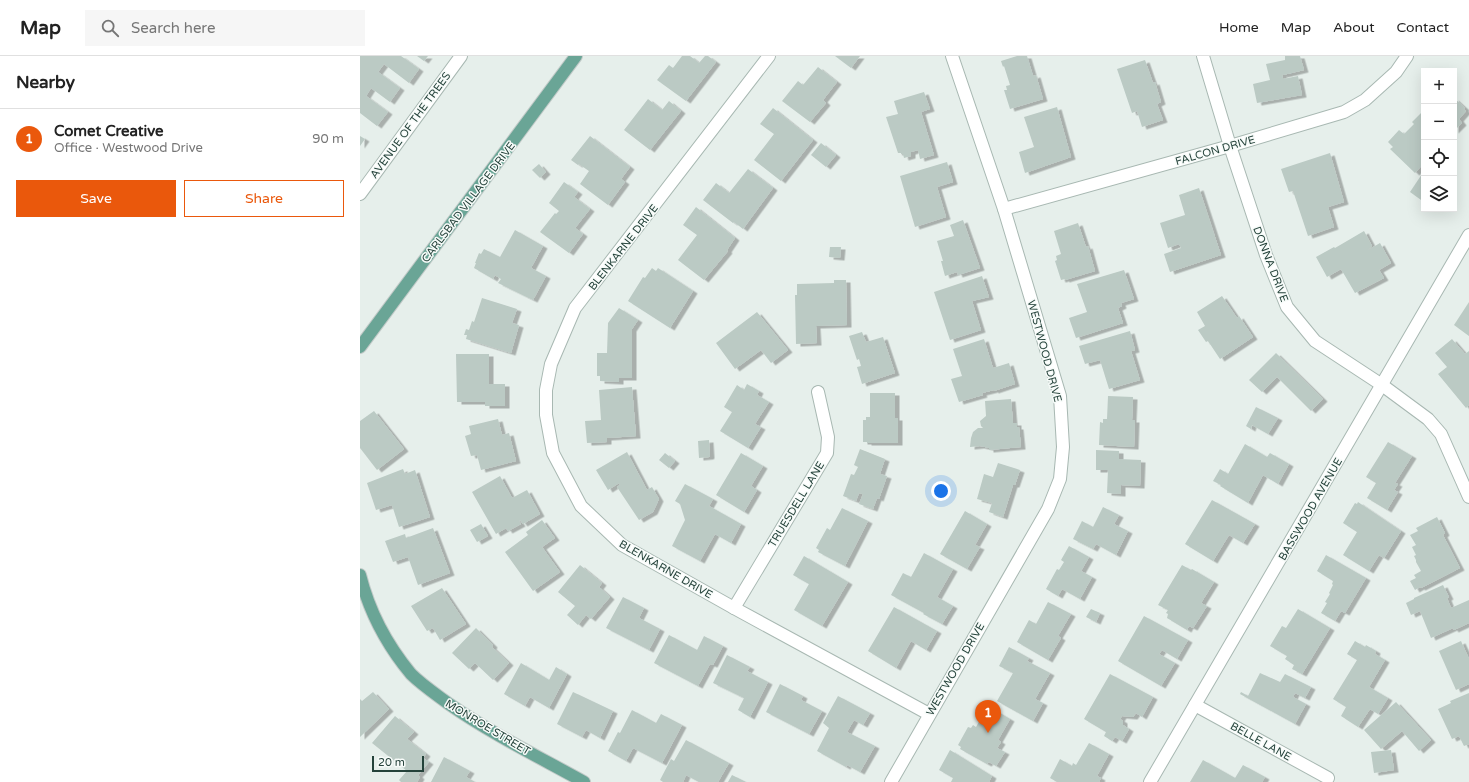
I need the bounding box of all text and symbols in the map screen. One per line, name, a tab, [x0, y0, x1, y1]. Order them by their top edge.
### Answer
search box	[85, 10, 365, 46]
text: Map	[20, 17, 61, 39]
icon: search	[99, 17, 121, 39]
text: Search here	[131, 19, 215, 37]
text: Home	[1219, 19, 1259, 36]
text: Map	[1281, 19, 1311, 36]
text: About	[1333, 19, 1375, 36]
text: Contact	[1397, 19, 1449, 36]
map controls	[1421, 68, 1457, 212]
button: +	[1421, 68, 1457, 104]
street label: AVENUE OF THE TREES	[367, 69, 453, 181]
text: Nearby	[16, 72, 75, 93]
button: −	[1421, 104, 1457, 140]
text: Comet Creative	[54, 122, 164, 140]
text: 1	[25, 131, 33, 147]
text: 90 m	[312, 131, 344, 147]
street label: FALCON DRIVE	[1174, 133, 1257, 168]
text: Office · Westwood Drive	[54, 140, 203, 156]
street label: CARLSBAD VILLAGE DRIVE	[419, 140, 518, 265]
button: locate	[1421, 140, 1457, 176]
button: layers	[1421, 176, 1457, 212]
button: Save	[16, 180, 176, 217]
button: Share	[184, 180, 344, 217]
street label: BLENKARNE DRIVE	[586, 202, 661, 293]
street label: DONNA DRIVE	[1250, 225, 1291, 304]
street label: WESTWOOD DRIVE	[1025, 299, 1064, 404]
street label: BASSWOOD AVENUE	[1276, 456, 1345, 563]
street label: TRUESDELL LANE	[766, 459, 827, 549]
your location	[931, 481, 951, 501]
street label: BLENKARNE DRIVE	[617, 537, 715, 601]
street label: WESTWOOD DRIVE	[924, 620, 987, 718]
street label: MONROE STREET	[443, 697, 533, 758]
pin: 1	[975, 700, 1001, 733]
street label: BELLE LANE	[1228, 719, 1293, 763]
scale bar	[372, 754, 424, 773]
text: 20 m	[378, 756, 405, 769]

